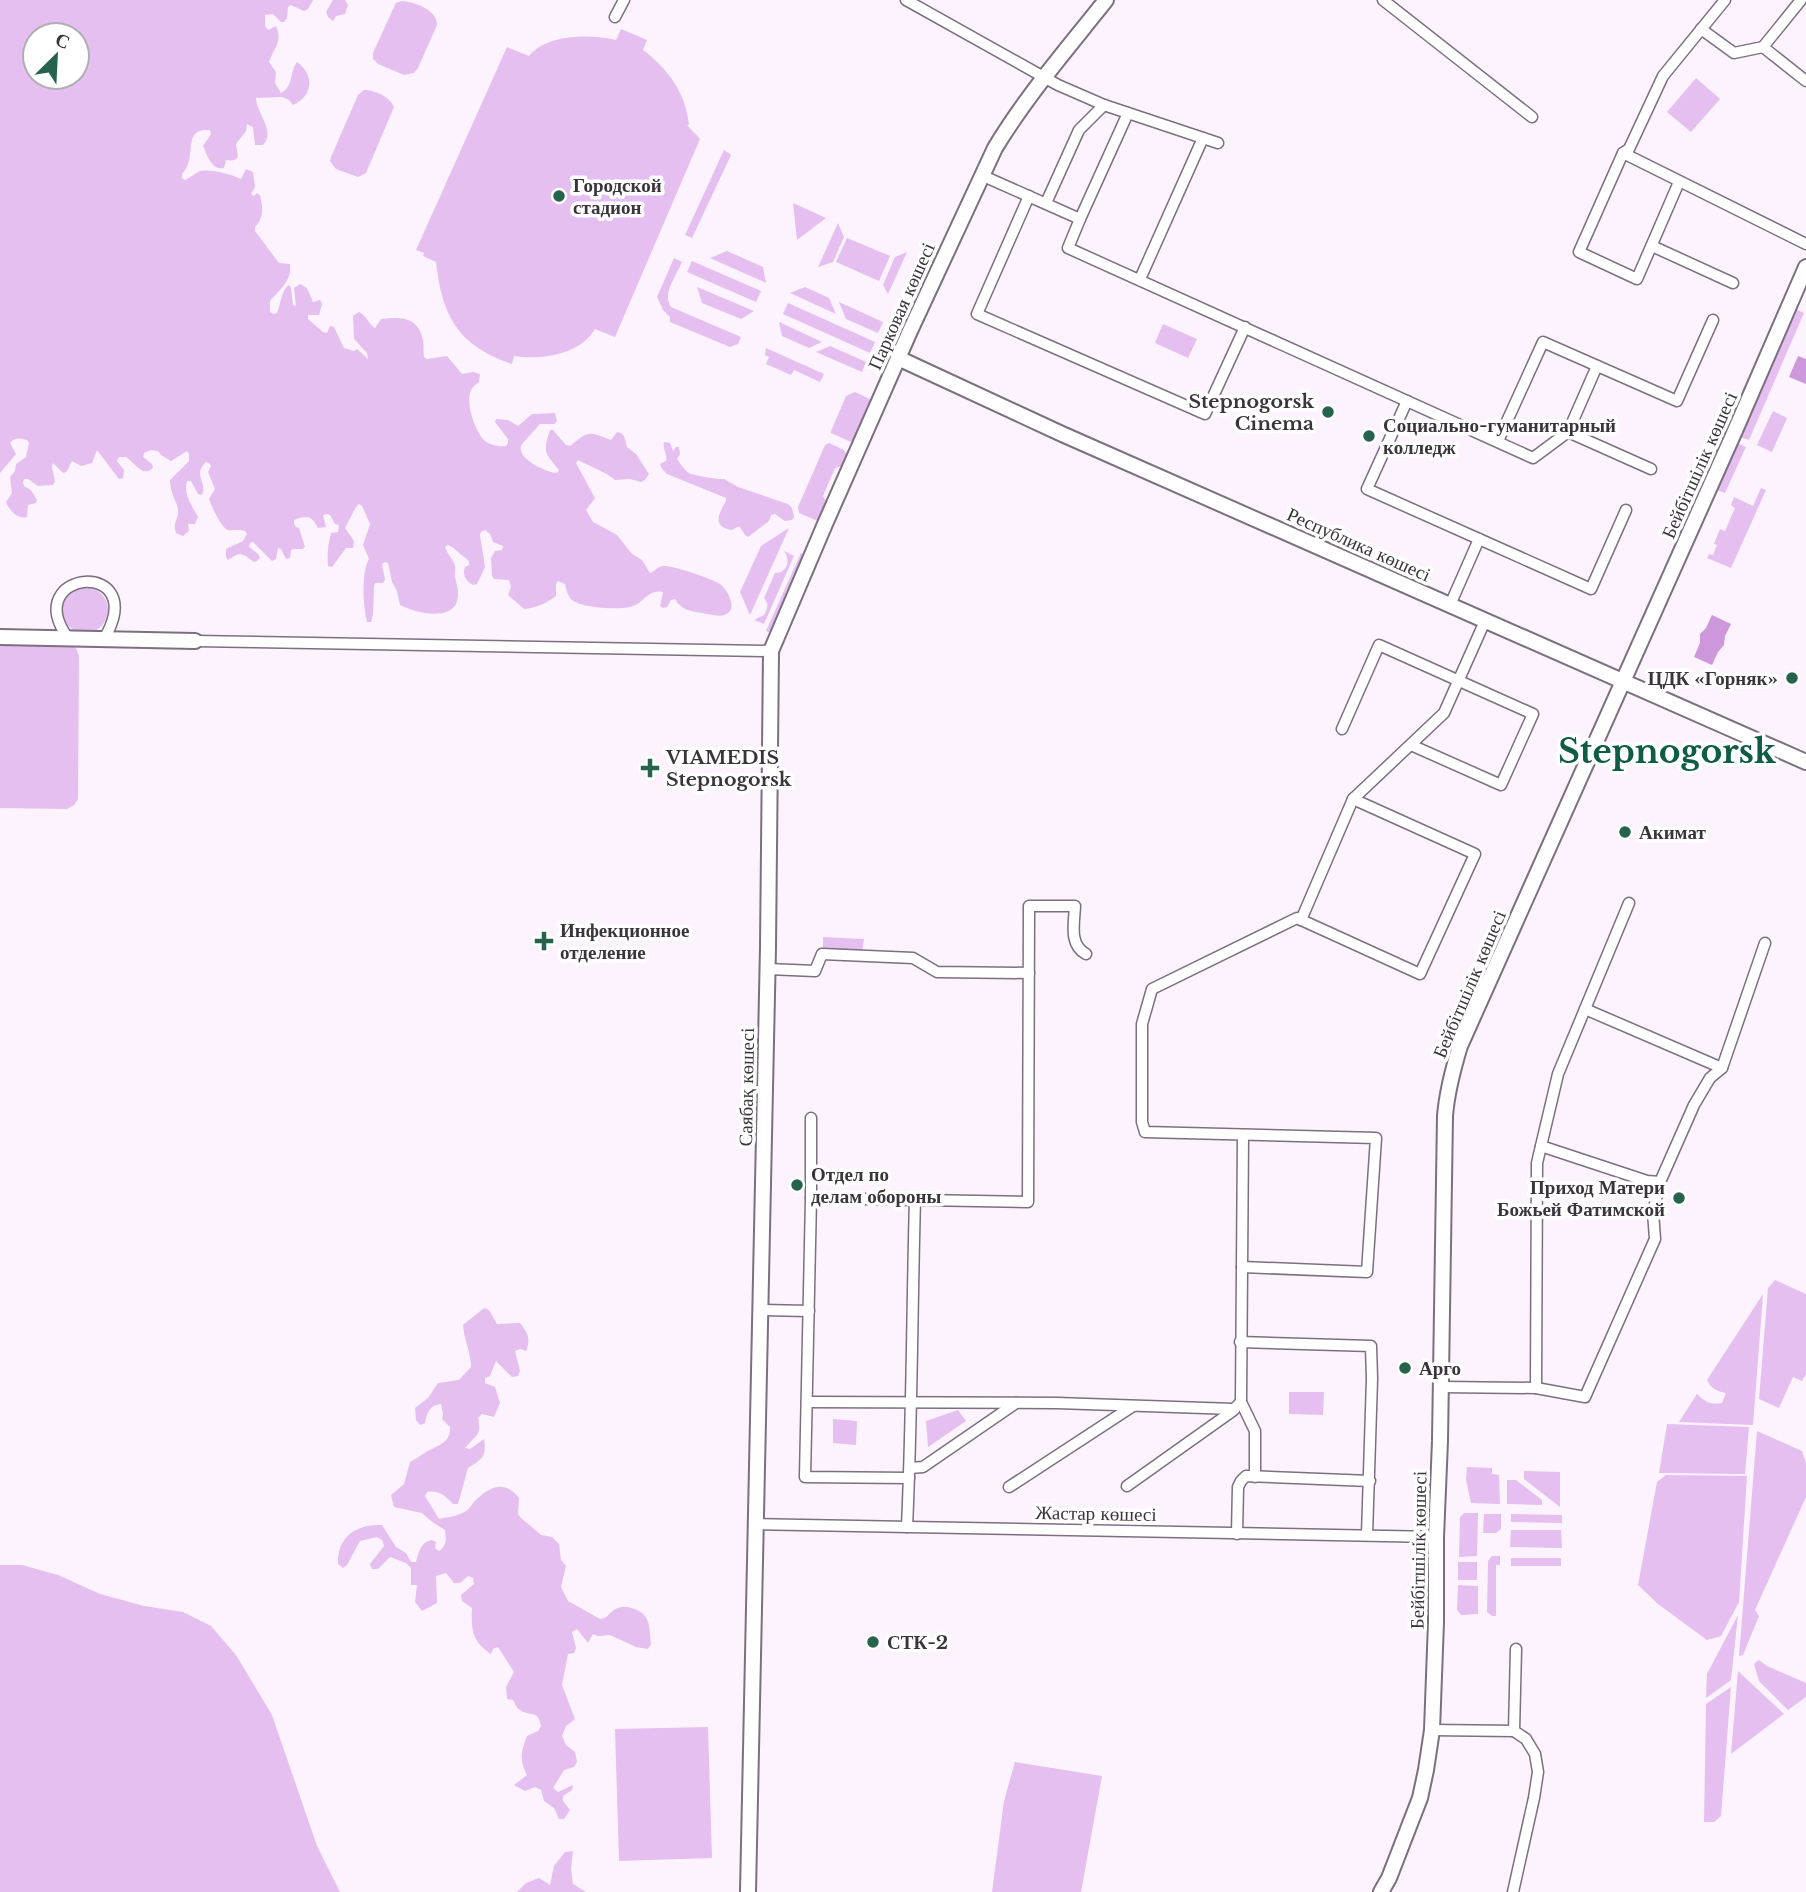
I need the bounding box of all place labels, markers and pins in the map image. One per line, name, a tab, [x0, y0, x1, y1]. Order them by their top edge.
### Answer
place label: Городской стадион	[573, 174, 662, 219]
marker: Городской стадион	[551, 188, 567, 204]
place label: Stepnogorsk Cinema	[1189, 390, 1314, 435]
marker: Stepnogorsk Cinema	[1320, 404, 1336, 420]
place label: Социально-гуманитарный колледж	[1383, 414, 1616, 459]
marker: Социально-гуманитарный колледж	[1361, 428, 1377, 444]
place label: ЦДК «Горняк»	[1648, 667, 1778, 690]
marker: ЦДК «Горняк»	[1784, 670, 1800, 686]
place label: VIAMEDIS Stepnogorsk	[665, 746, 792, 791]
marker: VIAMEDIS Stepnogorsk	[640, 758, 660, 778]
place label: Акимат	[1639, 821, 1706, 844]
marker: Акимат	[1617, 824, 1633, 840]
place label: Инфекционное отделение	[560, 919, 689, 964]
marker: Инфекционное отделение	[534, 931, 554, 951]
place label: Отдел по делам обороны	[811, 1163, 941, 1208]
place label: Приход Матери Божьей Фатимской	[1497, 1176, 1665, 1221]
marker: Отдел по делам обороны	[789, 1177, 805, 1193]
marker: Приход Матери Божьей Фатимской	[1671, 1190, 1687, 1206]
place label: Арго	[1419, 1357, 1461, 1380]
marker: Арго	[1397, 1360, 1413, 1376]
place label: СТК-2	[887, 1631, 948, 1654]
marker: СТК-2	[865, 1634, 881, 1650]

